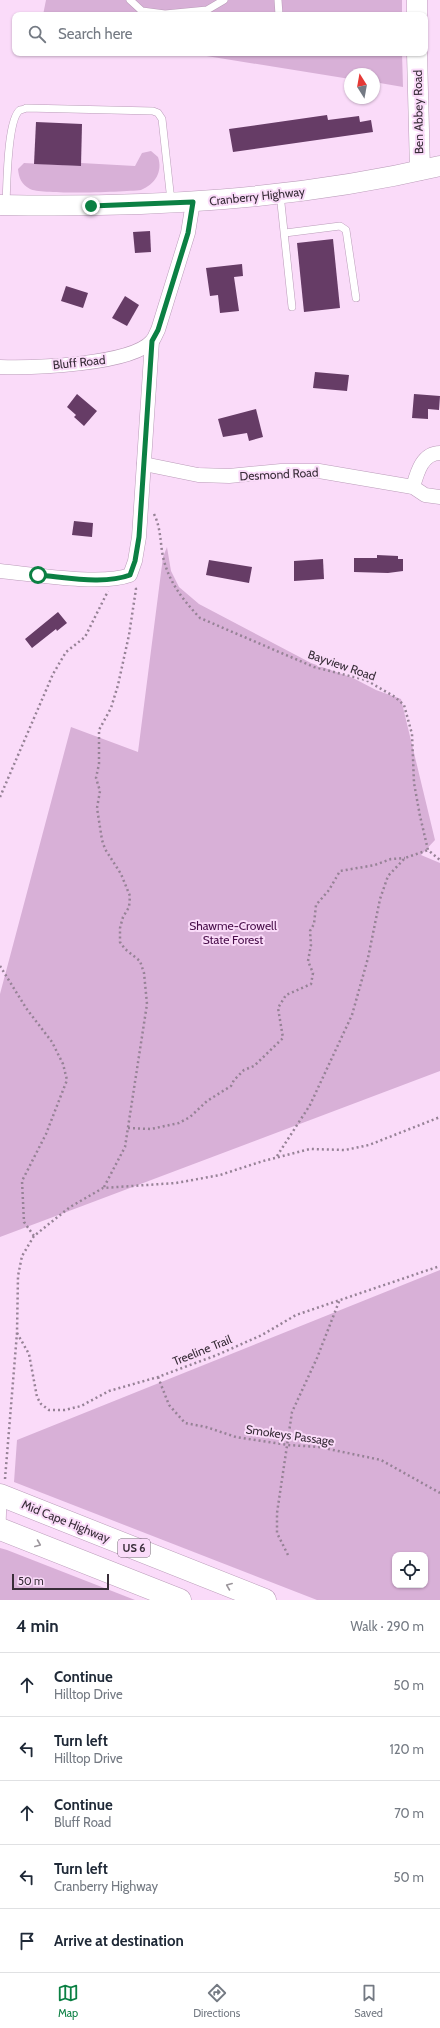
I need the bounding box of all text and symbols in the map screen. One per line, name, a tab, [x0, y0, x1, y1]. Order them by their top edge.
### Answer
search box	[12, 12, 428, 56]
icon: search	[26, 23, 48, 45]
text: Search here	[58, 25, 133, 43]
north arrow	[344, 68, 380, 104]
street label: Ben Abbey Road	[410, 70, 426, 154]
street label: Cranberry Highway	[208, 184, 306, 208]
route end	[82, 197, 100, 215]
street label: Bluff Road	[52, 352, 106, 372]
street label: Desmond Road	[239, 464, 319, 484]
route start	[29, 566, 47, 584]
street label: Bayview Road	[306, 646, 378, 684]
park label: Shawme-Crowell State Forest	[189, 918, 277, 947]
street label: Treeline Trail	[170, 1331, 234, 1369]
street label: Smokeys Passage	[245, 1421, 335, 1449]
street label: Mid Cape Highway	[20, 1496, 112, 1546]
one-way arrow	[34, 1539, 42, 1547]
road number: US 6	[118, 1539, 150, 1557]
map controls	[392, 1552, 428, 1588]
button: locate	[392, 1552, 428, 1588]
scale bar	[12, 1572, 109, 1591]
text: 50 m	[18, 1574, 44, 1588]
one-way arrow	[226, 1582, 233, 1590]
text: 4 min	[16, 1616, 59, 1636]
text: Walk · 290 m	[351, 1618, 424, 1634]
text: Continue	[54, 1668, 113, 1686]
icon: ahead	[16, 1674, 38, 1696]
text: 50 m	[394, 1677, 424, 1693]
text: Hilltop Drive	[54, 1686, 123, 1702]
text: Turn left	[54, 1732, 108, 1750]
icon: left	[16, 1738, 38, 1760]
text: 120 m	[390, 1741, 424, 1757]
text: Hilltop Drive	[54, 1750, 123, 1766]
text: Continue	[54, 1796, 113, 1814]
icon: ahead	[16, 1802, 38, 1824]
text: 70 m	[394, 1805, 424, 1821]
text: Bluff Road	[54, 1814, 111, 1830]
text: Turn left	[54, 1860, 108, 1878]
icon: left	[16, 1866, 38, 1888]
text: 50 m	[394, 1869, 424, 1885]
text: Cranberry Highway	[54, 1878, 158, 1894]
icon: arrive	[16, 1930, 38, 1952]
text: Arrive at destination	[54, 1932, 184, 1950]
tab: Map	[57, 1982, 79, 2020]
tab: Directions	[193, 1982, 240, 2020]
tab: Saved	[354, 1982, 383, 2020]

